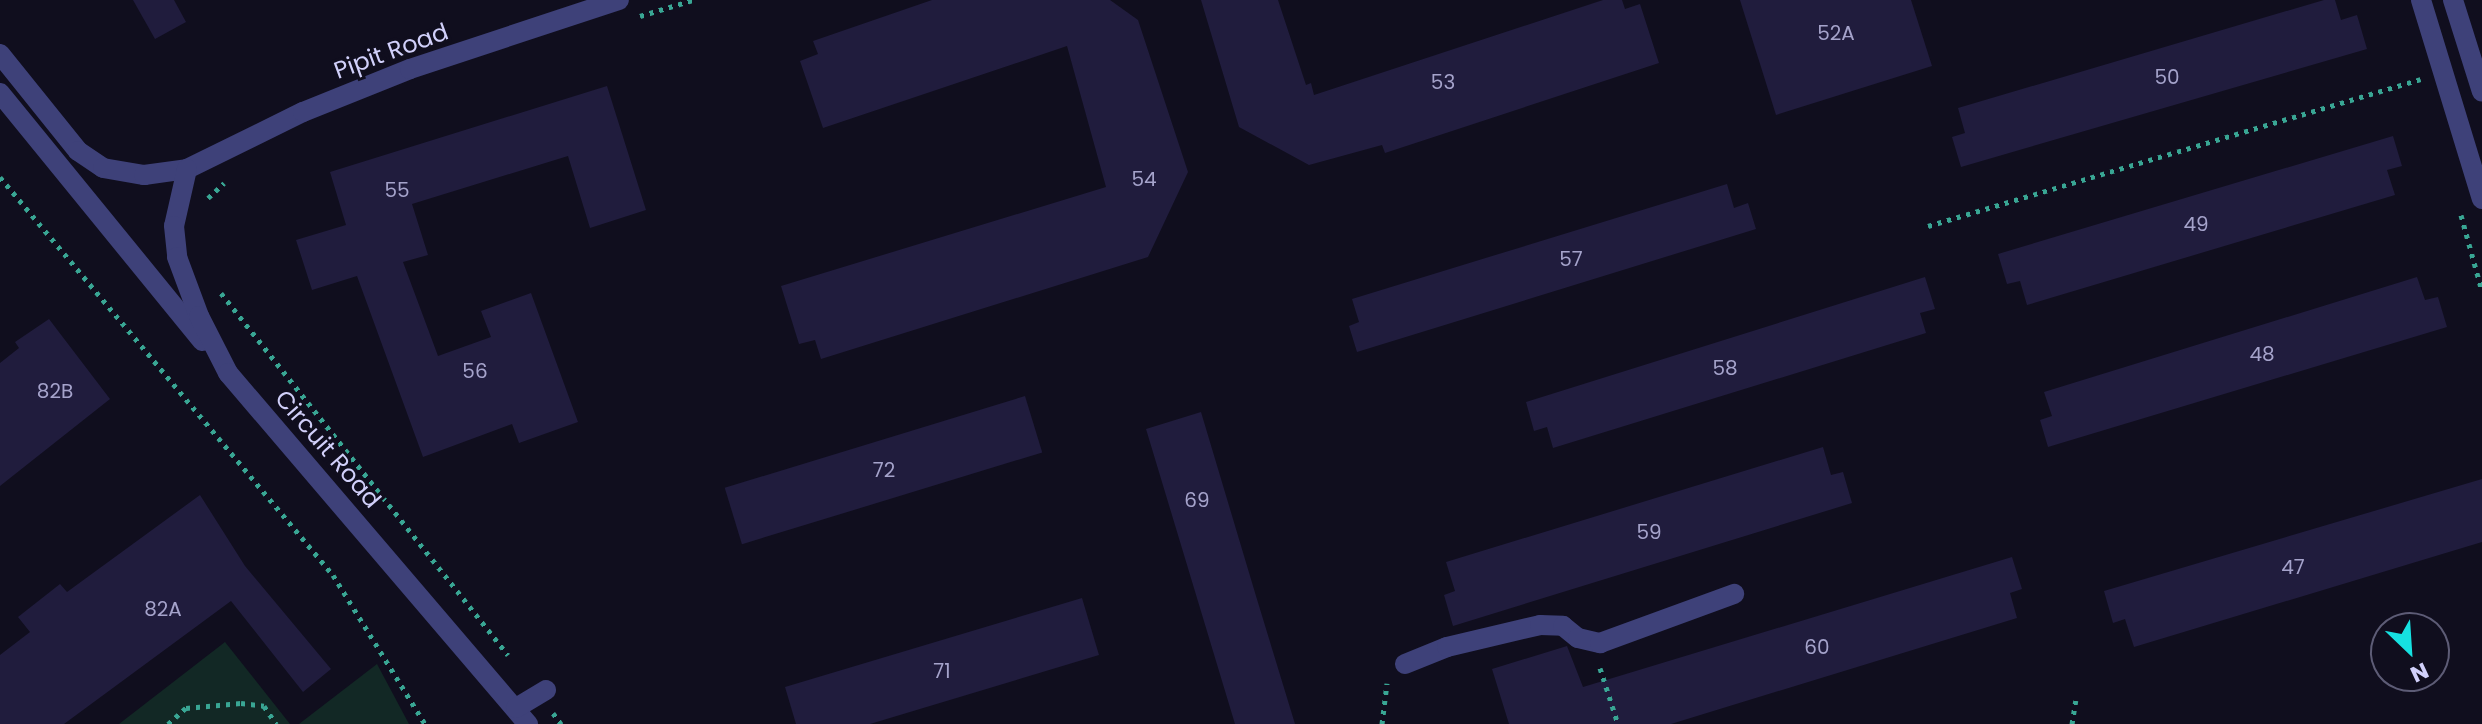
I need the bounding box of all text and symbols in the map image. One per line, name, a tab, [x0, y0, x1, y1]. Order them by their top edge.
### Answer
street label: Pipit Road	[330, 17, 452, 85]
house number: 52A	[1817, 21, 1855, 45]
house number: 50	[2154, 65, 2180, 89]
house number: 53	[1431, 70, 1455, 94]
house number: 54	[1131, 167, 1157, 191]
house number: 55	[384, 178, 410, 202]
house number: 49	[2183, 212, 2209, 236]
house number: 57	[1559, 247, 1583, 271]
house number: 48	[2249, 342, 2275, 366]
house number: 58	[1712, 356, 1738, 380]
house number: 56	[462, 359, 488, 383]
house number: 82B	[37, 379, 73, 403]
street label: Circuit Road	[269, 384, 387, 514]
house number: 72	[873, 458, 895, 482]
house number: 69	[1184, 488, 1210, 512]
house number: 59	[1636, 520, 1662, 544]
house number: 47	[2281, 555, 2305, 579]
house number: 82A	[144, 597, 182, 621]
north arrow	[2370, 612, 2450, 692]
house number: 60	[1804, 635, 1830, 659]
text: N	[2405, 655, 2434, 690]
house number: 71	[933, 659, 951, 683]

